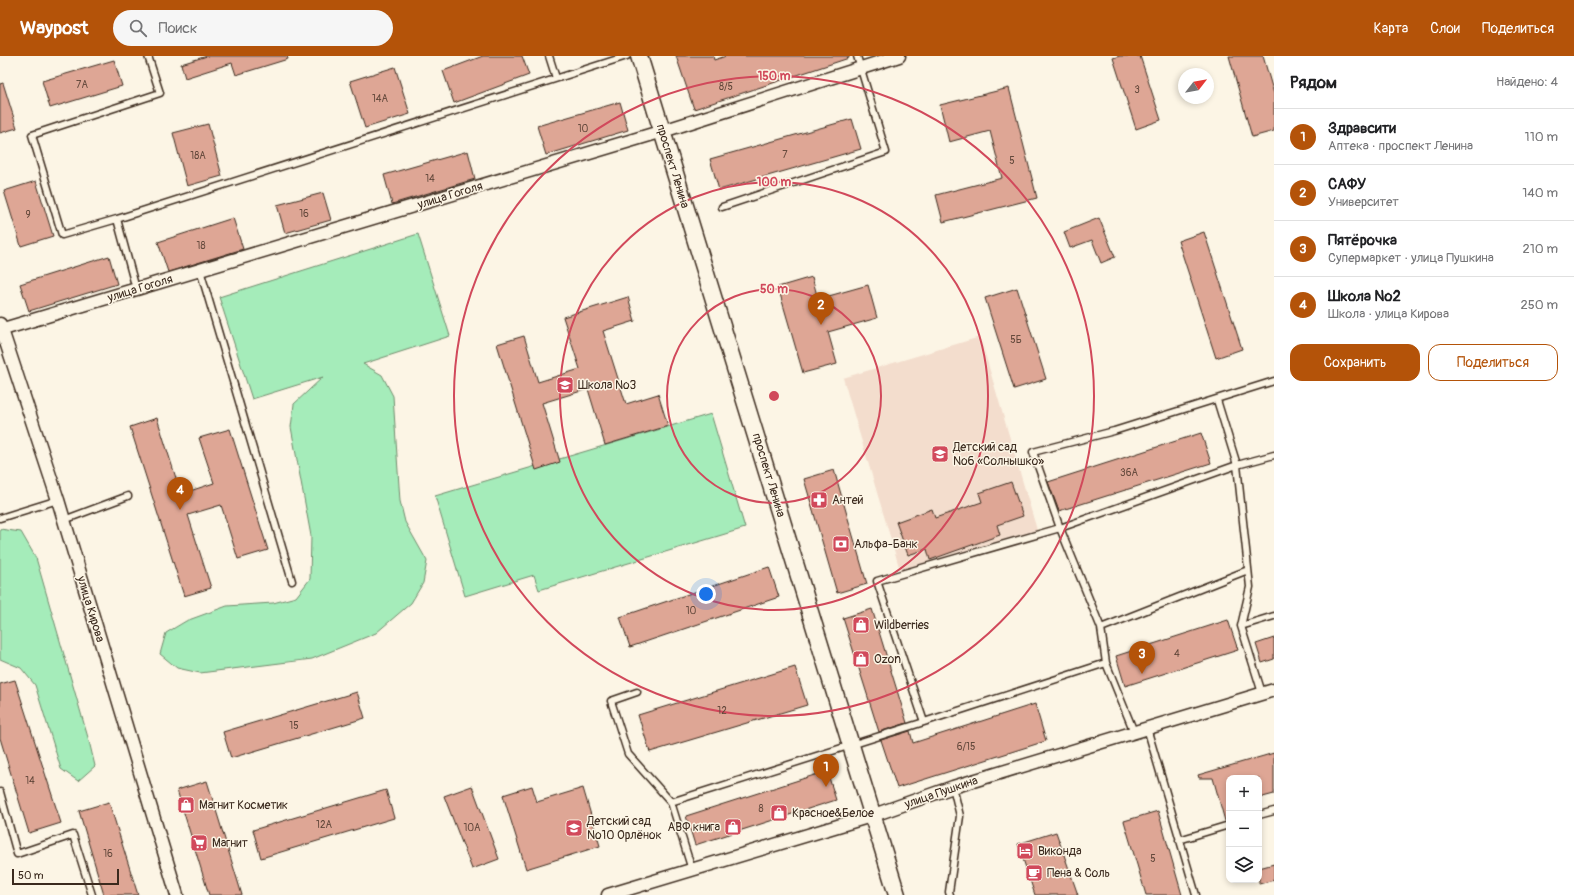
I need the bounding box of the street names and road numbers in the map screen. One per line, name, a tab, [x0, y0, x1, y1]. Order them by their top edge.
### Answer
street label: проспект Ленина	[653, 122, 693, 210]
street label: улица Гоголя	[415, 178, 485, 213]
street label: улица Гоголя	[105, 271, 175, 306]
street label: проспект Ленина	[749, 431, 789, 519]
street label: улица Кирова	[73, 573, 108, 644]
street label: улица Пушкина	[902, 773, 980, 812]

